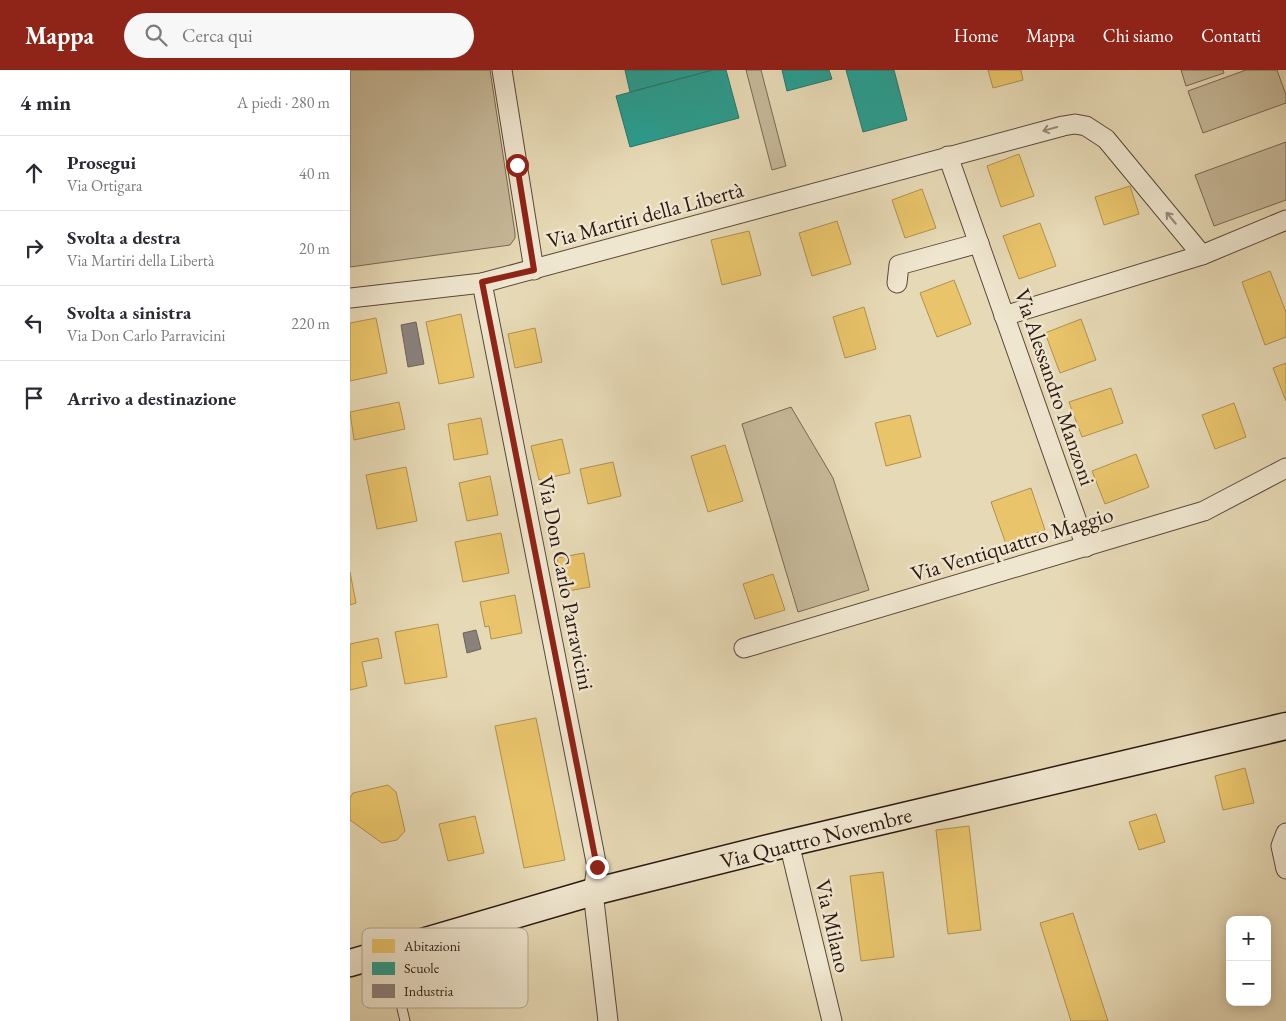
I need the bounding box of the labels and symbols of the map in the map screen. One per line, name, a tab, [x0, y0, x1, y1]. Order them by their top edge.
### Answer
one-way arrow	[1043, 125, 1059, 134]
route start	[506, 154, 529, 177]
street label: Via Martiri della Libertà	[543, 175, 747, 255]
one-way arrow	[1165, 212, 1176, 225]
street label: Via Alessandro Manzoni	[1008, 285, 1102, 489]
street label: Via Don Carlo Parravicini	[531, 473, 601, 693]
street label: Via Ventiquattro Maggio	[907, 499, 1117, 589]
street label: Via Quattro Novembre	[717, 800, 915, 876]
route end	[586, 856, 609, 879]
street label: Via Milano	[808, 877, 858, 975]
legend	[362, 928, 528, 1008]
text: Abitazioni	[403, 937, 461, 955]
text: Scuole	[404, 959, 440, 977]
text: Industria	[404, 982, 454, 1000]

